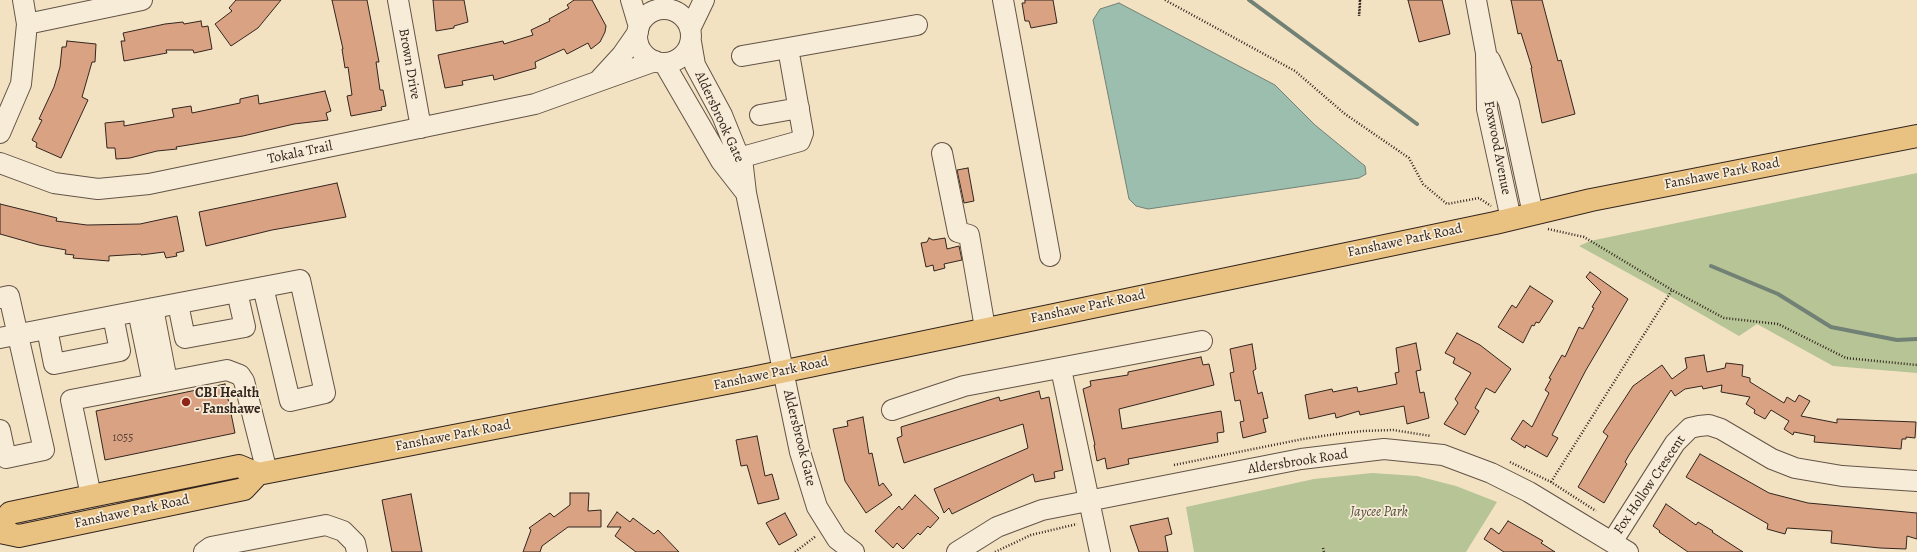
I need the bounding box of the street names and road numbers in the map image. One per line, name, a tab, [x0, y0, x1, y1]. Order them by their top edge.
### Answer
street label: Brown Drive	[394, 27, 424, 101]
street label: Aldersbrook Gate	[691, 69, 747, 165]
street label: Foxwood Avenue	[1480, 100, 1514, 196]
street label: Tokala Trail	[266, 138, 334, 168]
street label: Fanshawe Park Road	[1663, 155, 1781, 193]
street label: Fanshawe Park Road	[1346, 221, 1464, 261]
street label: Fanshawe Park Road	[1029, 287, 1147, 327]
street label: Fanshawe Park Road	[712, 354, 830, 394]
street label: Aldersbrook Gate	[779, 388, 819, 488]
street label: Fanshawe Park Road	[394, 417, 512, 455]
street label: Fox Hollow Crescent	[1611, 432, 1689, 538]
street label: Aldersbrook Road	[1247, 446, 1349, 478]
street label: Fanshawe Park Road	[73, 492, 191, 532]

